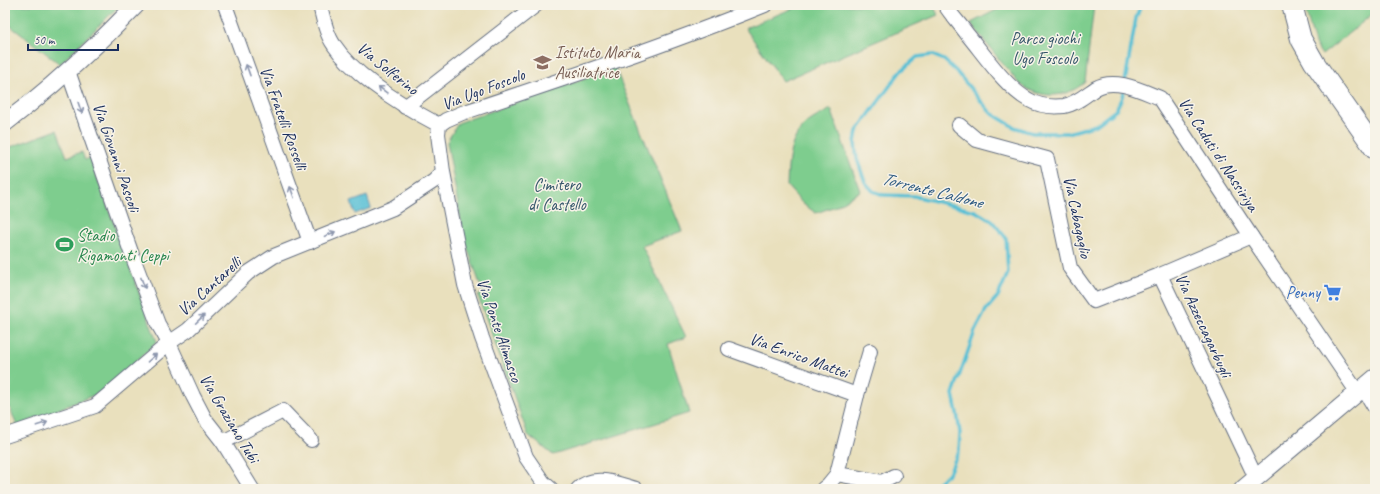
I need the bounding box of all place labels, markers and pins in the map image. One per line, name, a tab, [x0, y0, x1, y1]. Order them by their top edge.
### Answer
place label: Istituto Maria Ausiliatrice	[555, 42, 642, 83]
school or university icon: Istituto Maria Ausiliatrice	[532, 52, 552, 72]
place label: Stadio Rigamonti Ceppi	[77, 225, 172, 266]
sports icon: Stadio Rigamonti Ceppi	[54, 235, 74, 255]
place label: Penny	[1286, 282, 1321, 303]
supermarket icon: Penny	[1323, 282, 1343, 302]

